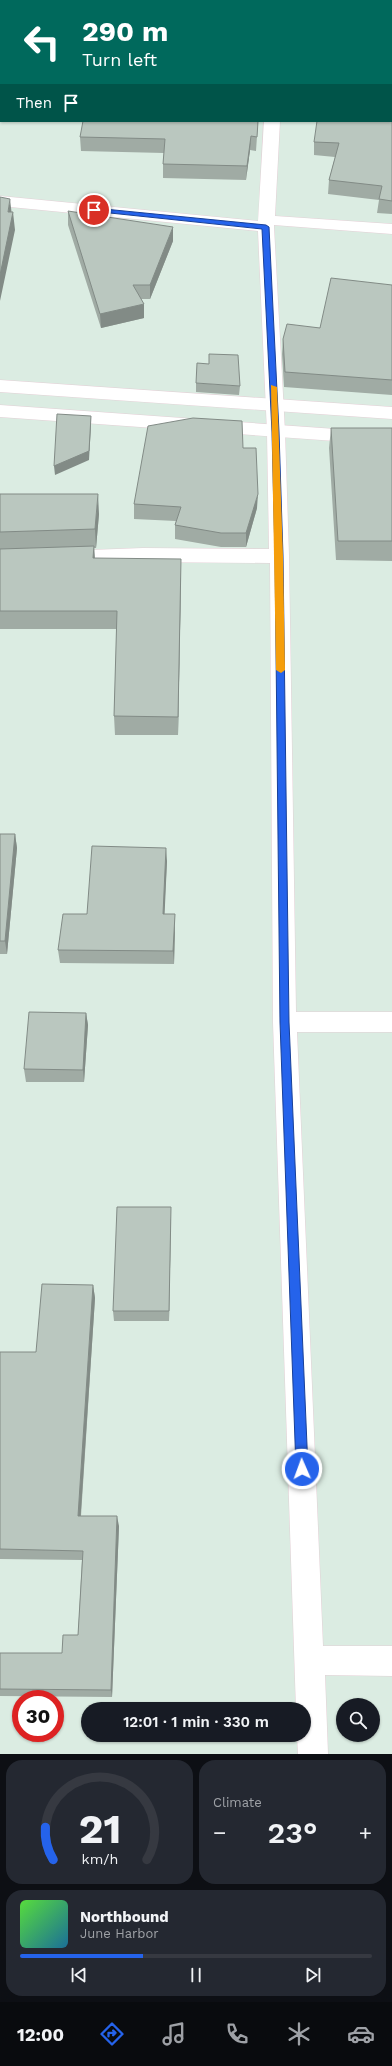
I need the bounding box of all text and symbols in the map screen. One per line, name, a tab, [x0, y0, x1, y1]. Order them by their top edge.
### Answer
text: 290 m	[82, 15, 168, 48]
icon: left	[16, 16, 68, 68]
text: Turn left	[82, 49, 157, 70]
icon: arrive	[60, 92, 82, 114]
text: Then	[16, 94, 52, 112]
pin	[77, 193, 111, 227]
icon: arrive	[83, 199, 105, 221]
position arrow	[281, 1448, 323, 1490]
speed limit sign: 30	[12, 1690, 64, 1742]
map controls	[336, 1698, 380, 1742]
button: search	[336, 1698, 380, 1742]
text: 12:01 · 1 min · 330 m	[123, 1713, 269, 1731]
text: Climate	[213, 1795, 262, 1810]
text: 21	[78, 1804, 121, 1853]
text: 23°	[268, 1815, 317, 1850]
text: −	[213, 1820, 226, 1845]
text: +	[359, 1820, 372, 1845]
text: km/h	[81, 1851, 118, 1867]
text: Northbound	[80, 1908, 169, 1926]
text: June Harbor	[80, 1926, 159, 1941]
icon: previous	[68, 1964, 90, 1986]
icon: pause	[185, 1964, 207, 1986]
icon: next	[302, 1964, 324, 1986]
icon: directions	[98, 2020, 126, 2048]
icon: music	[160, 2020, 188, 2048]
icon: phone	[223, 2020, 251, 2048]
icon: climate	[285, 2020, 313, 2048]
icon: car	[347, 2020, 375, 2048]
text: 12:00	[17, 2024, 64, 2045]

